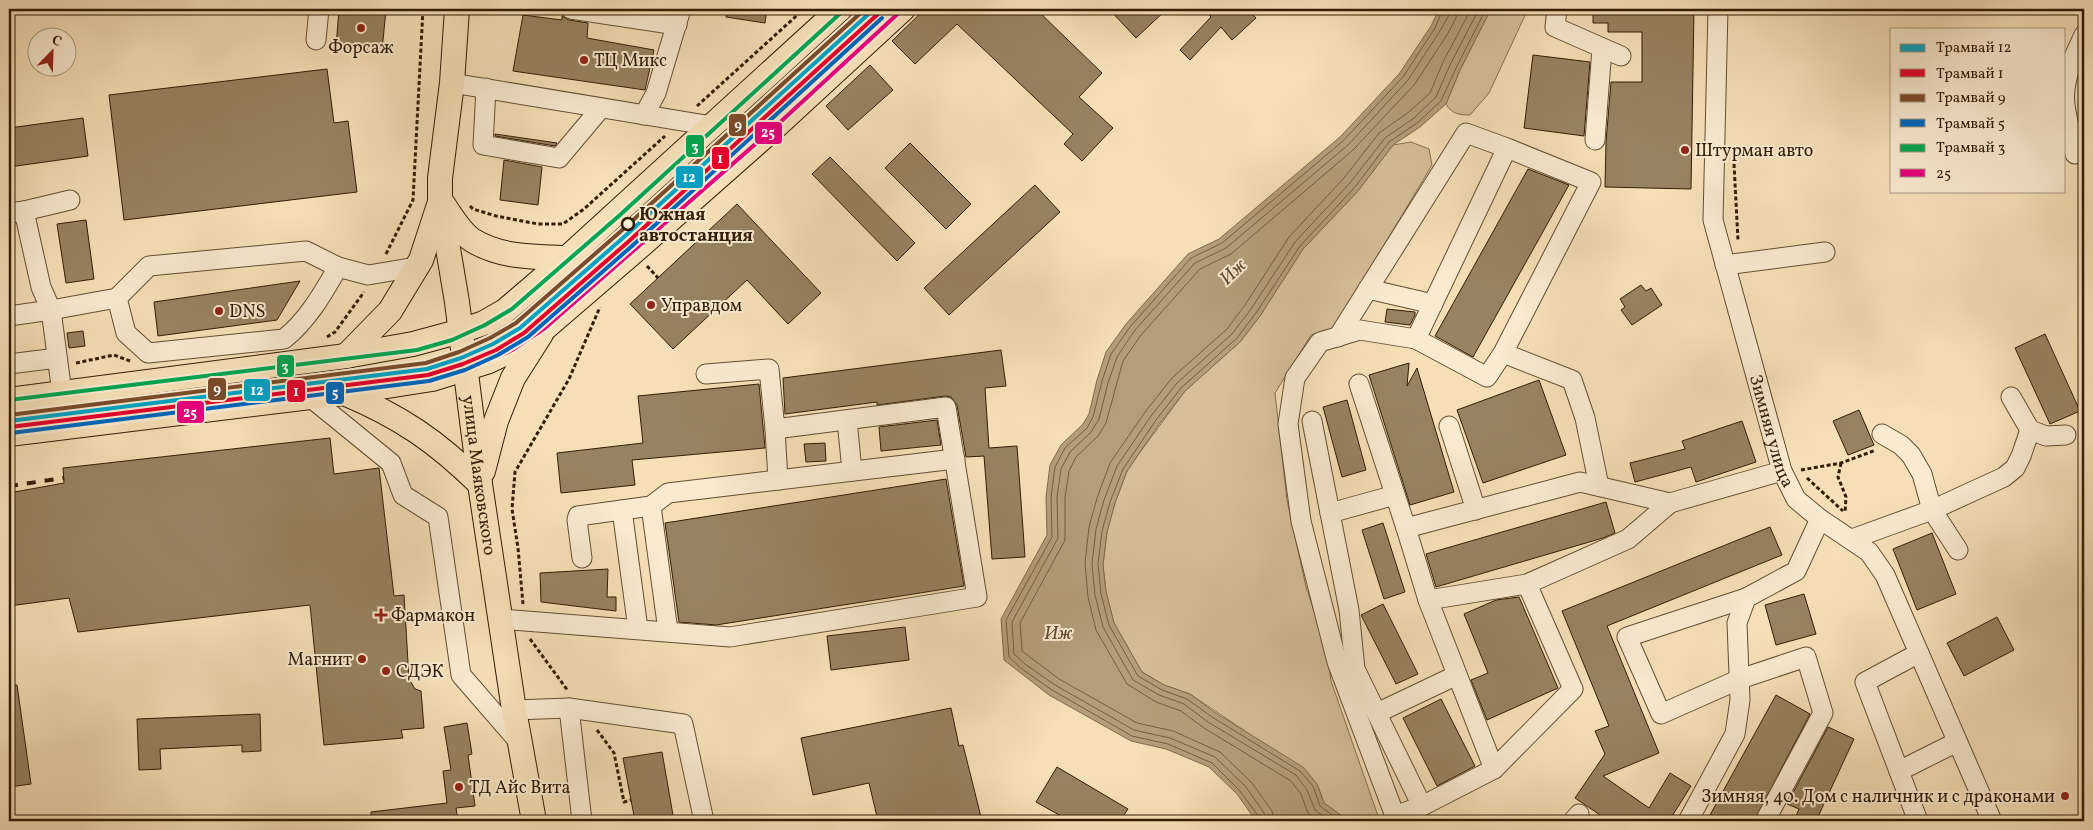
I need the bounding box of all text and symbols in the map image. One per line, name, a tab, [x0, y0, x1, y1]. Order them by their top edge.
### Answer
marker: Форсаж	[355, 22, 367, 34]
north arrow	[28, 28, 78, 78]
legend	[1890, 28, 2066, 192]
text: С	[49, 31, 64, 52]
place label: Форсаж	[328, 36, 394, 61]
text: Трамвай 12	[1936, 38, 2012, 59]
place label: ТЦ Микс	[594, 49, 667, 74]
marker: ТЦ Микс	[578, 54, 590, 66]
text: Трамвай 1	[1936, 64, 2004, 85]
text: Трамвай 9	[1936, 88, 2006, 109]
line badge: 9	[728, 113, 747, 137]
text: Трамвай 5	[1936, 114, 2005, 135]
text: 9	[734, 117, 742, 136]
line badge: 25	[754, 121, 783, 145]
text: 25	[761, 124, 775, 143]
line badge: 3	[685, 134, 705, 158]
text: 3	[691, 138, 699, 157]
text: Трамвай 3	[1936, 138, 2005, 159]
place label: Штурман авто	[1695, 139, 1813, 164]
marker: Штурман авто	[1679, 144, 1691, 156]
line badge: 1	[711, 146, 730, 170]
text: 1	[717, 150, 723, 169]
text: 25	[1936, 164, 1951, 185]
line badge: 12	[675, 165, 704, 189]
text: 12	[683, 169, 695, 188]
place label: Южная автостанция	[639, 203, 753, 249]
marker: Южная автостанция	[621, 217, 635, 231]
water label: Иж	[1214, 253, 1253, 291]
place label: Управдом	[661, 294, 742, 319]
marker: Управдом	[645, 299, 657, 311]
place label: DNS	[229, 300, 265, 325]
marker: DNS	[213, 305, 225, 317]
line badge: 3	[276, 354, 295, 378]
text: 3	[281, 358, 289, 377]
street label: Зимняя улица	[1742, 372, 1799, 492]
line badge: 9	[207, 377, 227, 401]
line badge: 12	[243, 378, 271, 402]
line badge: 1	[286, 379, 306, 403]
text: 9	[213, 381, 221, 400]
line badge: 5	[325, 381, 345, 405]
text: 12	[251, 382, 263, 401]
text: 1	[293, 383, 299, 402]
text: 5	[332, 384, 339, 403]
street label: улица Маяковского	[455, 394, 502, 557]
line badge: 25	[176, 400, 205, 424]
text: 25	[183, 404, 197, 423]
place label: Фармакон	[391, 604, 475, 629]
marker: Фармакон	[375, 609, 387, 621]
water label: Иж	[1044, 621, 1072, 647]
place label: Магнит	[288, 648, 352, 673]
marker: Магнит	[356, 653, 368, 665]
place label: СДЭК	[396, 660, 444, 685]
marker: СДЭК	[380, 665, 392, 677]
place label: ТД Айс Вита	[469, 776, 570, 801]
marker: ТД Айс Вита	[453, 781, 465, 793]
place label: Зимняя, 40. Дом с наличник и с драконами	[1701, 785, 2055, 810]
marker: Зимняя, 40. Дом с наличник и с драконами	[2059, 790, 2071, 802]

